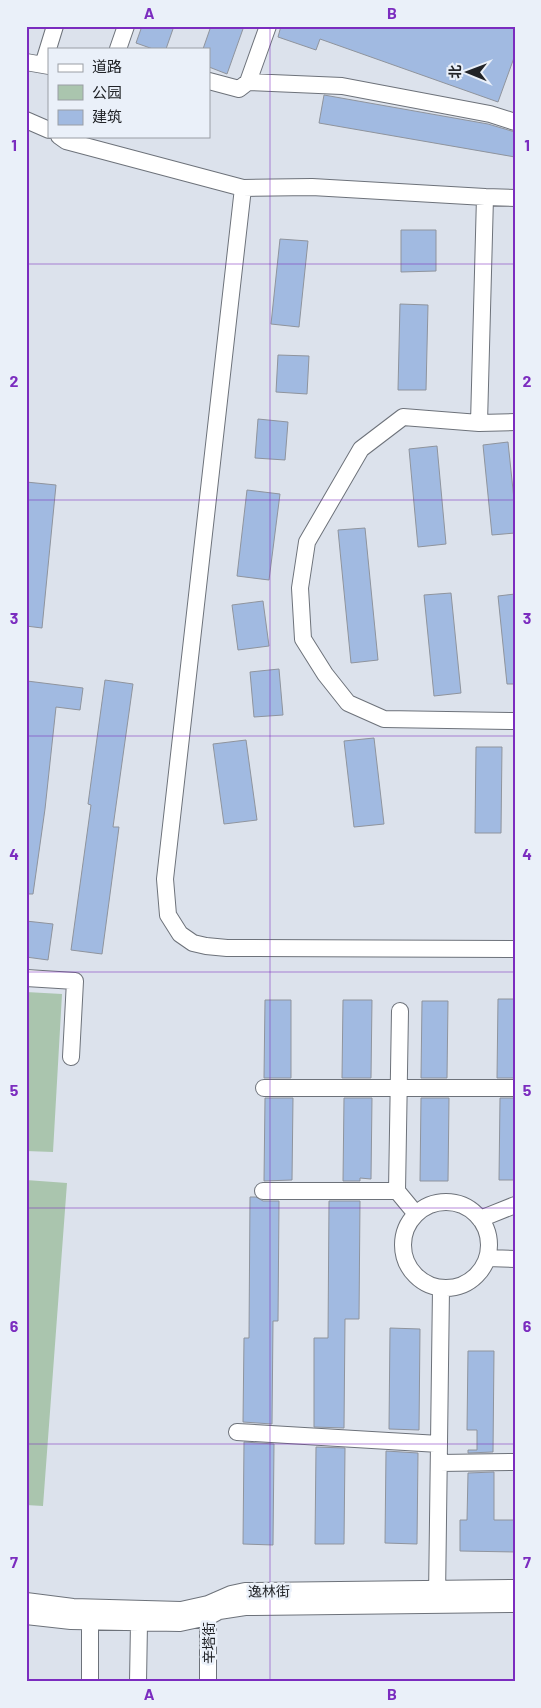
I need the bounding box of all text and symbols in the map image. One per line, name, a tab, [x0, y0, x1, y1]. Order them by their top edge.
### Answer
text: A	[144, 3, 155, 22]
text: B	[387, 3, 397, 22]
legend	[48, 48, 210, 138]
north arrow	[444, 48, 494, 98]
text: 道路	[92, 57, 122, 75]
text: 北	[446, 65, 463, 79]
text: 公园	[92, 83, 122, 101]
text: 建筑	[92, 107, 122, 125]
text: 1	[11, 135, 17, 154]
text: 1	[524, 135, 530, 154]
text: 2	[10, 371, 19, 390]
text: 2	[523, 371, 532, 390]
text: 3	[10, 608, 18, 627]
text: 3	[523, 608, 531, 627]
text: 4	[9, 844, 19, 863]
text: 4	[522, 844, 532, 863]
text: 5	[10, 1080, 19, 1099]
text: 5	[523, 1080, 532, 1099]
text: 6	[10, 1316, 19, 1335]
text: 6	[523, 1316, 532, 1335]
text: 7	[10, 1552, 18, 1571]
text: 7	[523, 1552, 531, 1571]
street label: 逸林街	[248, 1582, 290, 1600]
street label: 辛塔街	[200, 1622, 217, 1664]
text: A	[144, 1684, 155, 1703]
text: B	[387, 1684, 397, 1703]

